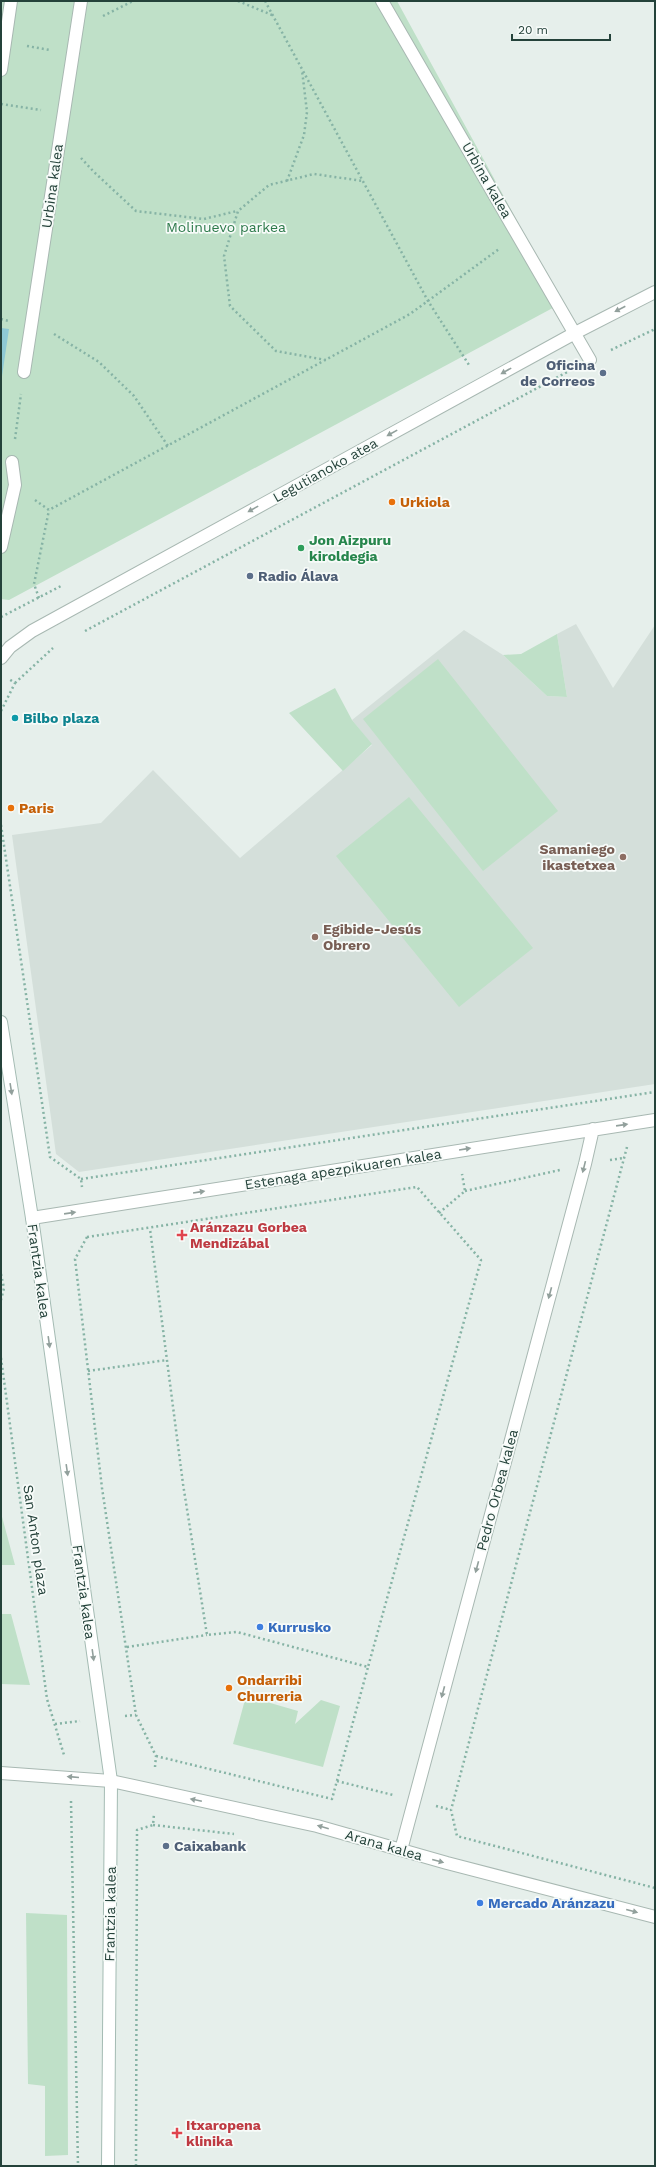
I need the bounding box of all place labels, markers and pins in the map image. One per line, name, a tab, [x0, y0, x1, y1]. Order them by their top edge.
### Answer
place label: Oficina de Correos	[520, 357, 596, 389]
marker: Oficina de Correos	[598, 368, 608, 378]
place label: Urkiola	[400, 494, 451, 510]
marker: Urkiola	[387, 497, 397, 507]
place label: Jon Aizpuru kiroldegia	[309, 532, 391, 564]
marker: Jon Aizpuru kiroldegia	[296, 543, 306, 553]
place label: Radio Álava	[258, 568, 339, 584]
marker: Radio Álava	[245, 571, 255, 581]
place label: Bilbo plaza	[23, 710, 100, 726]
marker: Bilbo plaza	[10, 713, 20, 723]
place label: Paris	[19, 800, 55, 816]
marker: Paris	[6, 803, 16, 813]
place label: Samaniego ikastetxea	[540, 841, 616, 873]
marker: Samaniego ikastetxea	[618, 852, 628, 862]
place label: Egibide-Jesús Obrero	[323, 921, 422, 953]
marker: Egibide-Jesús Obrero	[310, 932, 320, 942]
place label: Aránzazu Gorbea Mendizábal	[190, 1219, 308, 1251]
marker: Aránzazu Gorbea Mendizábal	[177, 1230, 187, 1240]
place label: Kurrusko	[268, 1619, 331, 1635]
marker: Kurrusko	[255, 1622, 265, 1632]
place label: Ondarribi Churreria	[237, 1672, 303, 1704]
marker: Ondarribi Churreria	[224, 1683, 234, 1693]
place label: Caixabank	[174, 1838, 247, 1854]
marker: Caixabank	[161, 1841, 171, 1851]
place label: Mercado Aránzazu	[488, 1895, 615, 1911]
marker: Mercado Aránzazu	[475, 1898, 485, 1908]
place label: Itxaropena klinika	[186, 2117, 262, 2149]
marker: Itxaropena klinika	[171, 2127, 183, 2139]

